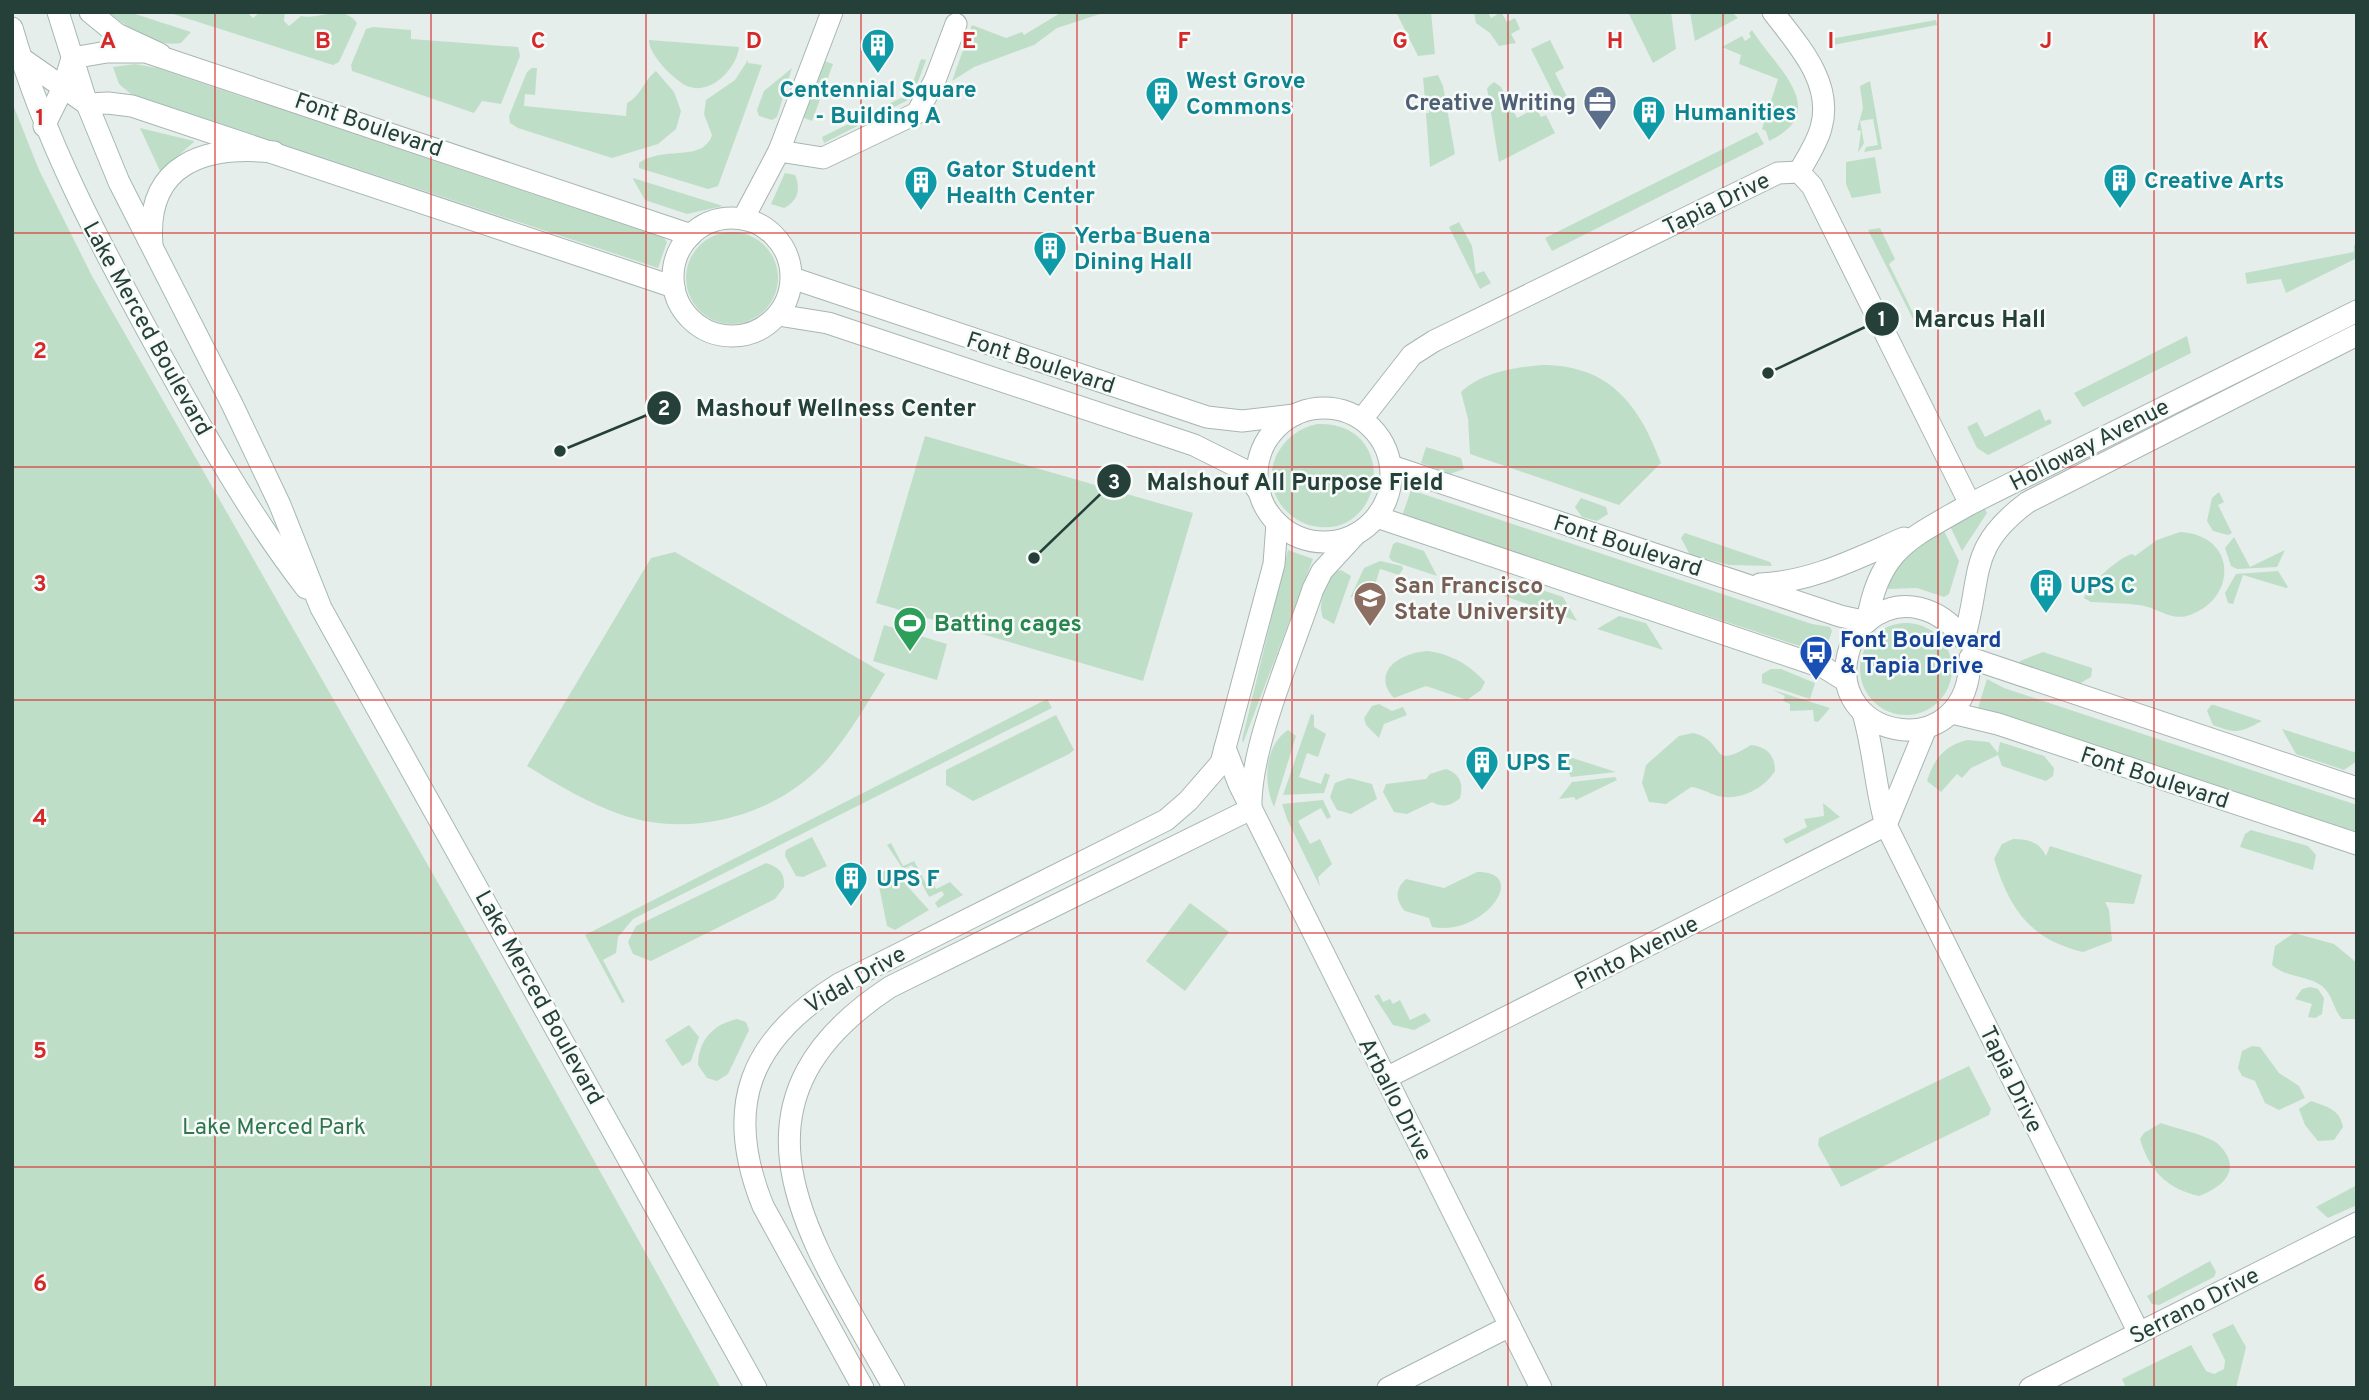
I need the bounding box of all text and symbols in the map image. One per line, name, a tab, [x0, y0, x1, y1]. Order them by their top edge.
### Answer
building icon: Centennial Square - Building A	[859, 26, 897, 75]
text: A	[100, 28, 116, 57]
text: B	[315, 28, 331, 57]
text: C	[531, 28, 545, 57]
text: D	[746, 28, 762, 57]
text: E	[962, 28, 976, 57]
text: F	[1177, 28, 1191, 57]
text: G	[1392, 28, 1408, 57]
text: H	[1607, 28, 1623, 57]
text: I	[1828, 28, 1834, 57]
text: J	[2040, 28, 2052, 57]
text: K	[2253, 28, 2269, 57]
place label: West Grove Commons	[1186, 68, 1306, 123]
building icon: West Grove Commons	[1143, 74, 1181, 123]
place label: Centennial Square - Building A	[779, 77, 977, 132]
office icon: Creative Writing	[1581, 83, 1619, 132]
street label: Font Boulevard	[290, 87, 446, 165]
place label: Creative Writing	[1405, 90, 1576, 119]
building icon: Humanities	[1630, 93, 1668, 142]
place label: Humanities	[1674, 100, 1796, 129]
text: 1	[35, 105, 45, 134]
place label: Gator Student Health Center	[946, 157, 1096, 212]
building icon: Creative Arts	[2101, 161, 2139, 210]
building icon: Gator Student Health Center	[902, 163, 940, 212]
street label: Tapia Drive	[1659, 167, 1775, 244]
place label: Creative Arts	[2144, 168, 2284, 197]
street label: Lake Merced Boulevard	[75, 217, 217, 441]
place label: Yerba Buena Dining Hall	[1074, 223, 1211, 278]
building icon: Yerba Buena Dining Hall	[1031, 229, 1069, 278]
callout: Marcus Hall	[1865, 296, 2060, 341]
text: Marcus Hall	[1914, 306, 2046, 336]
text: 1	[1878, 307, 1886, 334]
street label: Font Boulevard	[962, 327, 1118, 402]
text: 2	[33, 338, 47, 367]
callout: Mashouf Wellness Center	[647, 385, 990, 430]
street label: Holloway Avenue	[2005, 393, 2175, 499]
text: Mashouf Wellness Center	[696, 395, 976, 425]
text: 2	[658, 396, 670, 423]
callout: Malshouf All Purpose Field	[1097, 459, 1458, 504]
text: Malshouf All Purpose Field	[1146, 469, 1444, 499]
text: 3	[1108, 470, 1120, 497]
street label: Font Boulevard	[1549, 510, 1705, 585]
building icon: UPS C	[2027, 566, 2065, 615]
text: 3	[33, 571, 47, 600]
place label: San Francisco State University	[1394, 573, 1568, 628]
place label: UPS C	[2070, 573, 2135, 602]
school or university icon: San Francisco State University	[1351, 579, 1389, 628]
sports icon: Batting cages	[891, 604, 929, 653]
place label: Batting cages	[934, 611, 1082, 640]
place label: Font Boulevard & Tapia Drive	[1840, 627, 2002, 682]
bus stop icon: Font Boulevard & Tapia Drive	[1797, 633, 1835, 682]
street label: Font Boulevard	[2076, 742, 2232, 817]
building icon: UPS E	[1463, 743, 1501, 792]
place label: UPS E	[1506, 750, 1571, 779]
text: 4	[33, 805, 47, 834]
building icon: UPS F	[832, 859, 870, 908]
place label: UPS F	[876, 866, 940, 895]
street label: Lake Merced Boulevard	[467, 886, 609, 1110]
street label: Pinto Avenue	[1570, 911, 1704, 998]
street label: Vidal Drive	[801, 941, 912, 1022]
street label: Tapia Drive	[1971, 1022, 2048, 1138]
street label: Arballo Drive	[1350, 1034, 1437, 1167]
text: 5	[33, 1038, 47, 1067]
park label: Lake Merced Park	[182, 1114, 366, 1143]
street label: Serrano Drive	[2125, 1262, 2265, 1352]
text: 6	[33, 1271, 47, 1300]

